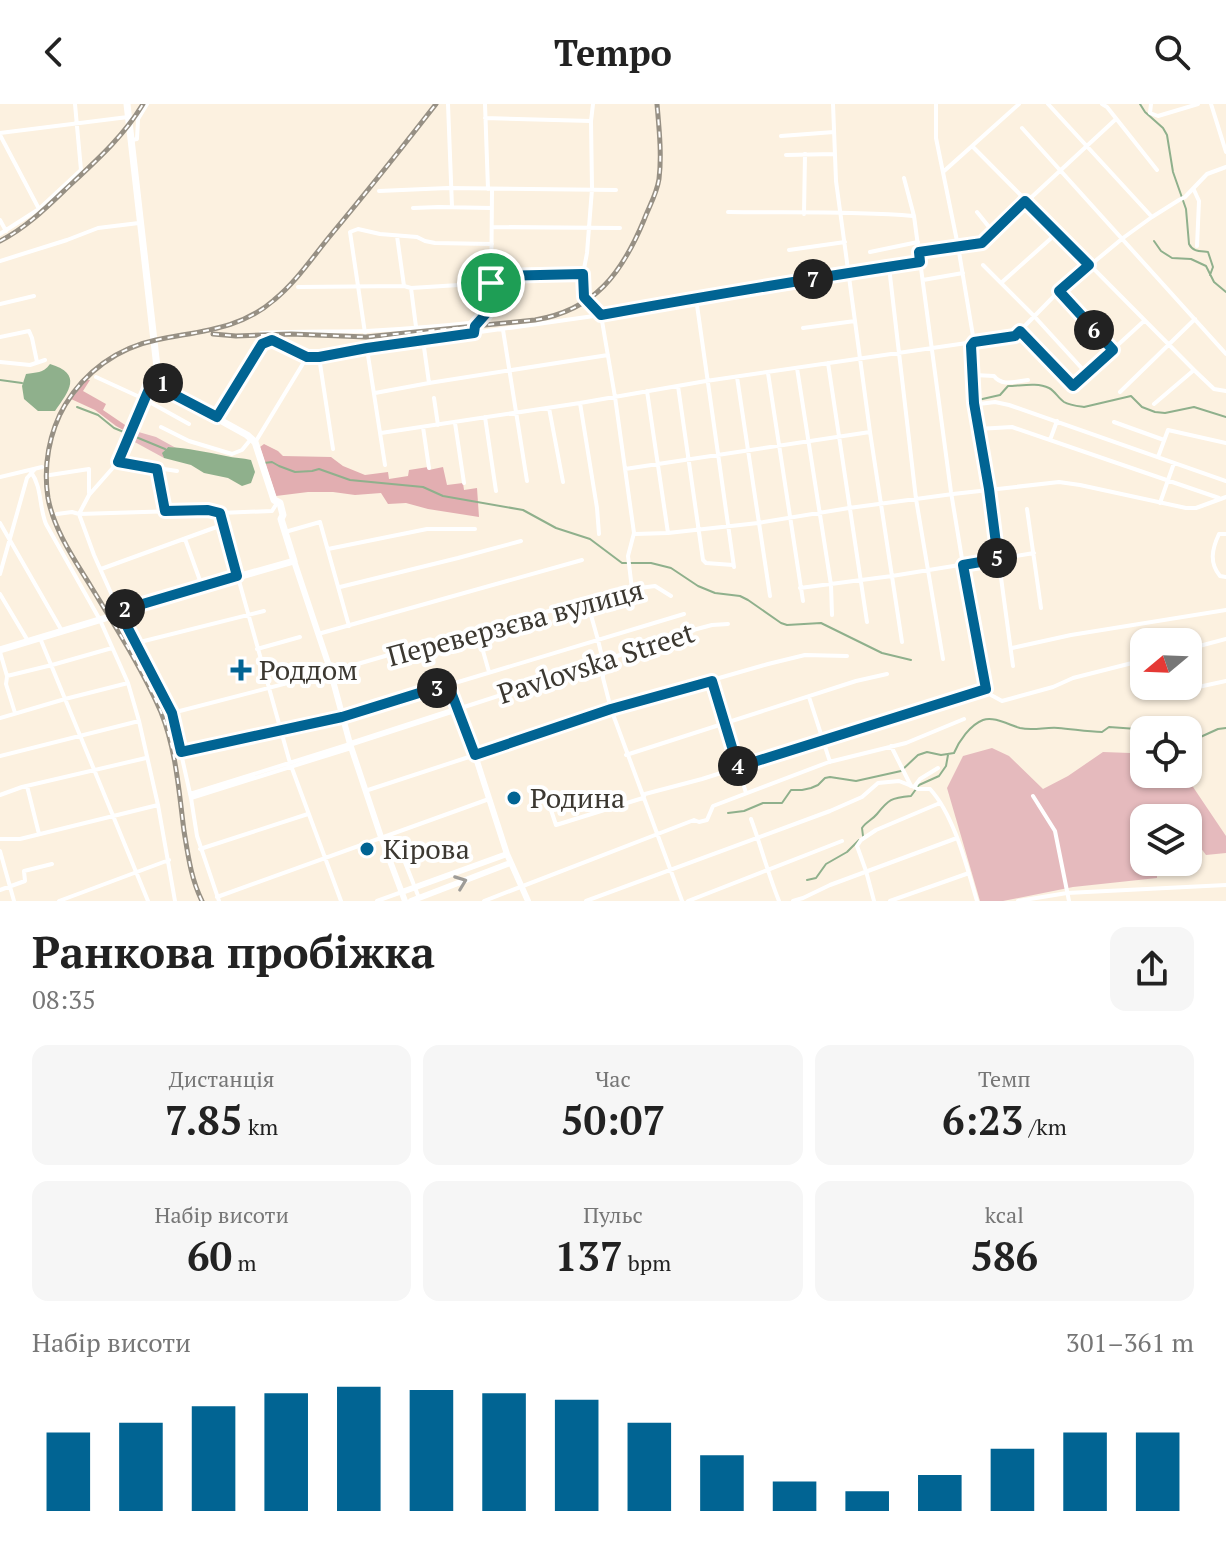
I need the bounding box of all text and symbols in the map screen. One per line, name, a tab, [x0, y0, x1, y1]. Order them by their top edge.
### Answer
text: Tempo	[554, 29, 672, 76]
icon: back	[32, 30, 76, 74]
icon: search	[1150, 30, 1194, 74]
pin	[457, 249, 525, 317]
pin: 7	[793, 259, 833, 299]
icon: arrive	[469, 261, 513, 305]
text: 7	[807, 264, 819, 293]
pin: 6	[1074, 310, 1114, 350]
text: 6	[1088, 315, 1100, 344]
pin: 1	[143, 363, 183, 403]
text: 1	[157, 368, 169, 397]
pin: 5	[977, 538, 1017, 578]
text: 5	[991, 543, 1003, 572]
street label: Переверзєва вулиця	[383, 571, 647, 675]
pin: 2	[105, 589, 145, 629]
text: 2	[119, 594, 131, 623]
street label: Pavlovska Street	[493, 613, 700, 712]
north arrow	[1130, 628, 1202, 700]
map controls	[1130, 628, 1202, 876]
place label: Роддом	[259, 651, 358, 688]
marker: Роддом	[230, 659, 252, 681]
pin: 3	[417, 668, 457, 708]
text: 3	[431, 673, 443, 702]
button: locate	[1130, 716, 1202, 788]
pin: 4	[718, 746, 758, 786]
text: 4	[732, 751, 744, 780]
place label: Родина	[530, 779, 625, 816]
marker: Родина	[505, 789, 523, 807]
button: layers	[1130, 804, 1202, 876]
place label: Кірова	[383, 830, 470, 867]
marker: Кірова	[358, 840, 376, 858]
one-way arrow	[453, 875, 467, 892]
text: Ранкова пробіжка	[32, 922, 435, 981]
button: share	[1110, 927, 1194, 1011]
text: 08:35	[32, 982, 96, 1016]
text: Дистанція	[169, 1064, 275, 1093]
text: Час	[595, 1064, 631, 1093]
text: Темп	[978, 1064, 1031, 1093]
text: 7.85	[165, 1093, 243, 1146]
text: 50:07	[561, 1093, 665, 1146]
text: 6:23	[942, 1093, 1023, 1146]
text: km	[243, 1112, 278, 1141]
text: /km	[1023, 1112, 1067, 1141]
text: Набір висоти	[154, 1200, 289, 1229]
text: Пульс	[583, 1200, 643, 1229]
text: kcal	[985, 1200, 1024, 1229]
text: 60	[187, 1229, 232, 1282]
text: 137	[555, 1229, 623, 1282]
text: 586	[970, 1229, 1038, 1282]
text: m	[232, 1248, 256, 1277]
text: bpm	[623, 1248, 671, 1277]
text: Набір висоти	[32, 1325, 191, 1359]
text: 301–361 m	[1066, 1325, 1194, 1359]

